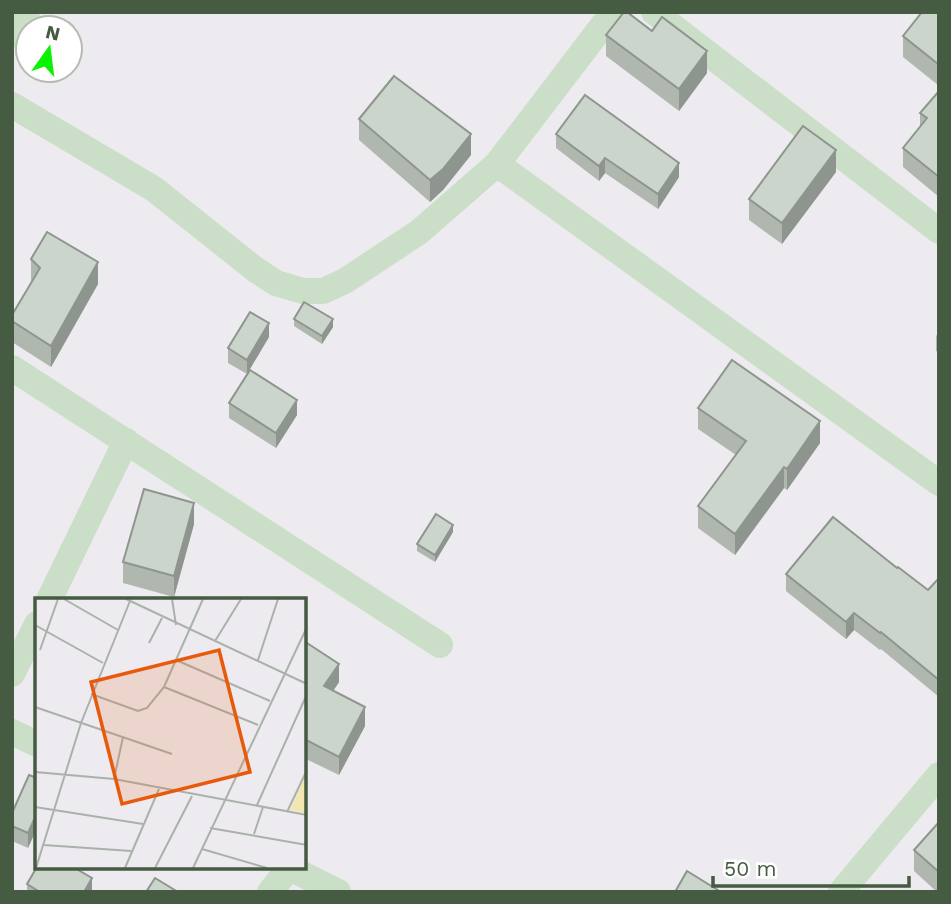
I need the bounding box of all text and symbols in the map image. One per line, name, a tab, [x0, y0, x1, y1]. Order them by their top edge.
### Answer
north arrow	[14, 14, 84, 84]
text: N	[43, 20, 63, 46]
inset map	[35, 598, 306, 869]
scale bar	[713, 844, 909, 888]
text: 50 m	[724, 856, 776, 881]

